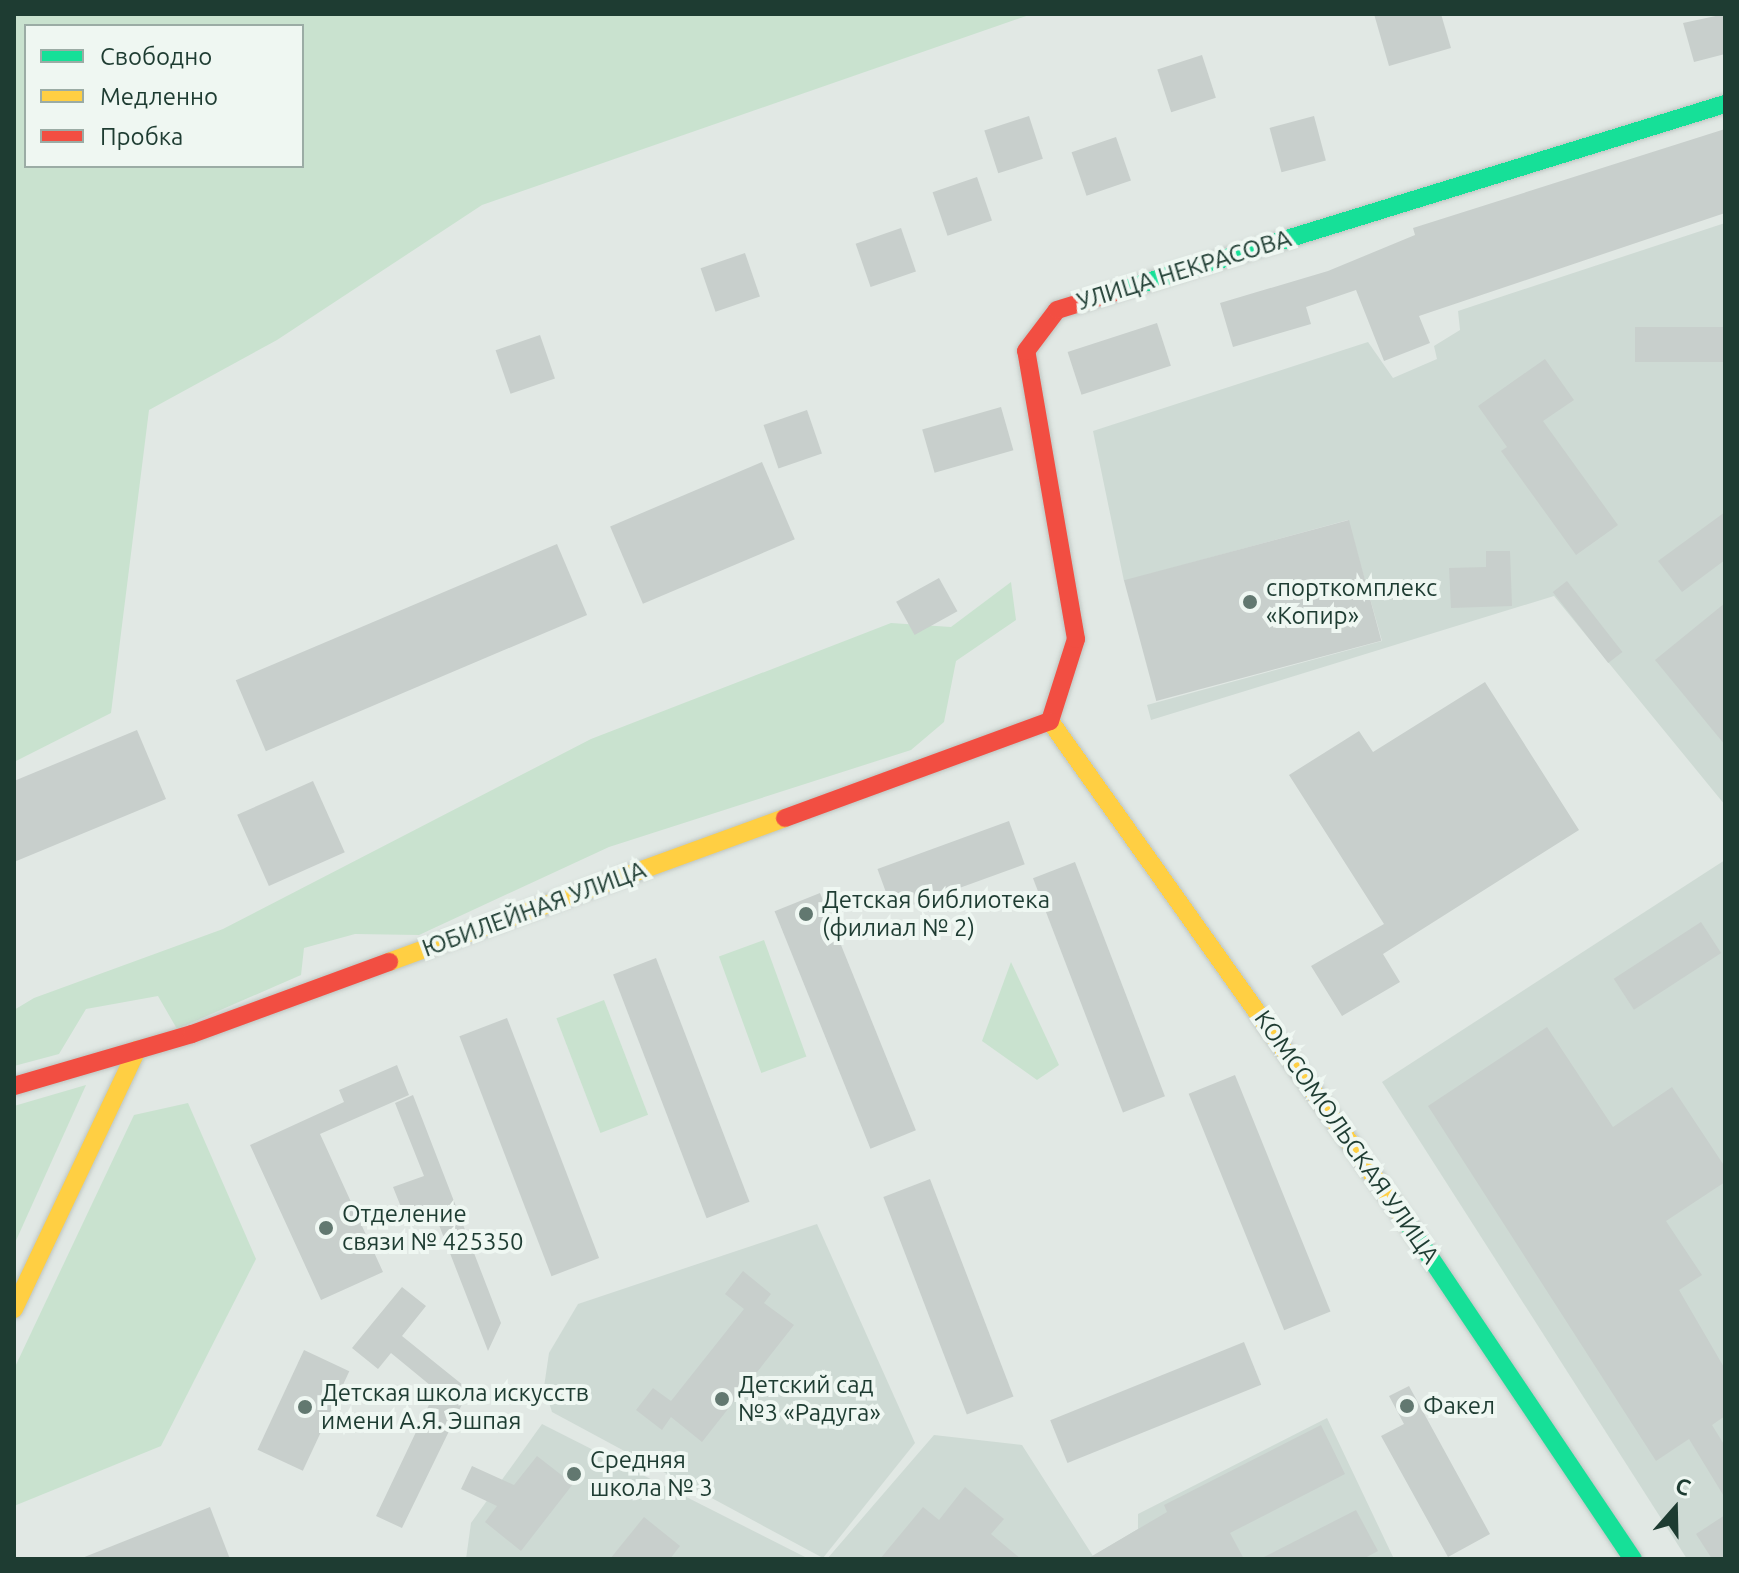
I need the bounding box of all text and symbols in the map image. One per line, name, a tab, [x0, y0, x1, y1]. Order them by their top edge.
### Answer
legend	[24, 24, 304, 168]
text: Свободно	[100, 43, 212, 70]
text: Медленно	[100, 83, 218, 110]
text: Пробка	[100, 123, 183, 150]
street label: УЛИЦА НЕКРАСОВА	[1074, 224, 1294, 316]
place label: спорткомплекс «Копир»	[1266, 574, 1437, 630]
marker: спорткомплекс «Копир»	[1241, 593, 1259, 611]
street label: ЮБИЛЕЙНАЯ УЛИЦА	[418, 855, 650, 963]
place label: Детская библиотека (филиал № 2)	[822, 886, 1050, 942]
marker: Детская библиотека (филиал № 2)	[797, 905, 815, 923]
street label: КОМСОМОЛЬСКАЯ УЛИЦА	[1248, 1005, 1446, 1269]
place label: Отделение связи № 425350	[342, 1200, 524, 1256]
marker: Отделение связи № 425350	[317, 1219, 335, 1237]
place label: Детский сад №3 «Радуга»	[738, 1371, 881, 1427]
place label: Детская школа искусств имени А.Я. Эшпая	[321, 1379, 589, 1435]
marker: Детский сад №3 «Радуга»	[713, 1390, 731, 1408]
place label: Факел	[1423, 1392, 1495, 1420]
marker: Факел	[1398, 1397, 1416, 1415]
marker: Детская школа искусств имени А.Я. Эшпая	[296, 1398, 314, 1416]
place label: Средняя школа № 3	[590, 1446, 713, 1502]
marker: Средняя школа № 3	[565, 1465, 583, 1483]
north arrow	[1635, 1469, 1715, 1549]
text: С	[1672, 1472, 1694, 1500]

